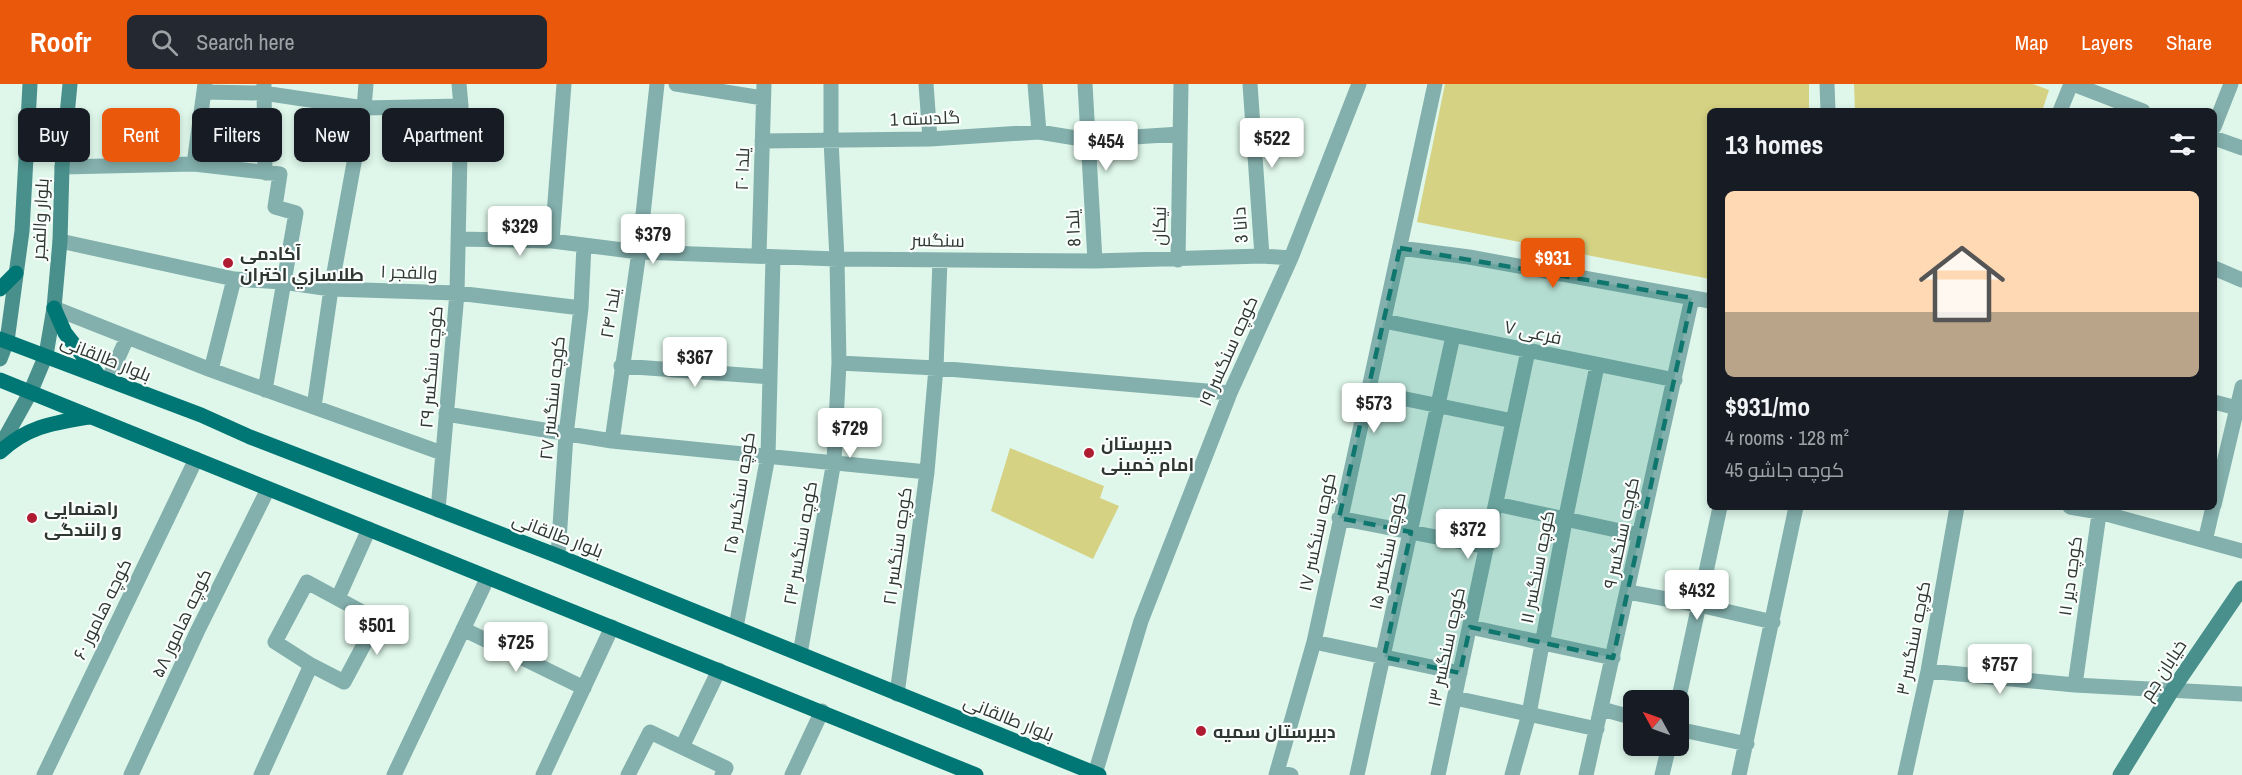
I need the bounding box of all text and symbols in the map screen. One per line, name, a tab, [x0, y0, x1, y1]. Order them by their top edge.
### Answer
search box	[127, 15, 547, 69]
text: Roofr	[30, 23, 91, 61]
icon: search	[148, 26, 181, 59]
text: Search here	[196, 27, 295, 57]
text: Map	[2015, 28, 2048, 57]
text: Layers	[2081, 28, 2133, 57]
text: Share	[2166, 28, 2212, 57]
street label: گلدسته 1	[889, 104, 961, 132]
chip: Buy	[18, 108, 90, 162]
chip: Rent	[102, 108, 180, 162]
chip: Filters	[192, 108, 282, 162]
chip: New	[294, 108, 370, 162]
chip: Apartment	[382, 108, 504, 162]
pin: $522	[1236, 118, 1308, 169]
pin: $454	[1070, 121, 1142, 172]
text: $522	[1254, 124, 1290, 151]
text: $454	[1088, 127, 1124, 154]
text: 13 homes	[1725, 127, 1823, 162]
icon: filters	[2166, 128, 2199, 161]
street label: یلدا ۲۰	[729, 147, 755, 191]
street label: بلوار والفجر	[25, 178, 55, 261]
pin: $329	[484, 206, 556, 257]
street label: نیکان	[1146, 206, 1172, 246]
street label: دانا 3	[1226, 206, 1254, 244]
street label: یلدا 8	[1060, 209, 1086, 247]
text: $329	[502, 212, 538, 239]
pin: $379	[617, 214, 689, 265]
text: $379	[635, 220, 671, 247]
street label: سنگسر	[910, 227, 965, 253]
icon: home	[1908, 230, 2016, 338]
pin: $931	[1517, 238, 1589, 289]
place label: آكادمى طلاسازي اختران	[240, 241, 364, 289]
text: $931	[1535, 244, 1571, 271]
marker: آكادمى طلاسازي اختران	[221, 256, 235, 270]
street label: والفجر ۱	[380, 259, 438, 285]
street label: یلدا ۲۴	[594, 286, 626, 340]
street label: کوچه سنگسر ۱۹	[1192, 292, 1264, 410]
street label: کوچه سنگسر ۲۹	[413, 305, 449, 429]
street label: فرعی ۷	[1502, 314, 1564, 350]
street label: بلوار طالقانی	[57, 329, 155, 387]
street label: کوچه سنگسر ۲۷	[533, 335, 571, 461]
pin: $367	[659, 337, 731, 388]
text: $367	[677, 343, 713, 370]
pin: $573	[1338, 383, 1410, 434]
text: $573	[1356, 389, 1392, 416]
text: $931/mo	[1725, 389, 1810, 424]
pin: $729	[814, 408, 886, 459]
text: $729	[832, 414, 868, 441]
text: 4 rooms · 128 m²	[1725, 424, 1849, 451]
street label: کوچه سنگسر ۲۵	[717, 430, 761, 556]
place label: دبیرستان امام خمینی	[1101, 431, 1194, 477]
marker: دبیرستان امام خمینی	[1082, 446, 1096, 460]
text: کوچه جاشو 45	[1725, 456, 1844, 483]
street label: کوچه سنگسر ۱۷	[1292, 470, 1342, 594]
street label: کوچه سنگسر ۹	[1597, 475, 1645, 591]
street label: کوچه سنگسر ۲۳	[777, 479, 823, 607]
street label: کوچه سنگسر ۲۱	[876, 485, 918, 607]
street label: کوچه سنگسر ۱۵	[1362, 490, 1412, 612]
place label: راهنمایی و رانندگی	[44, 496, 122, 542]
street label: بلوار طالقانی	[509, 506, 607, 564]
street label: کوچه سنگسر ۱۱	[1514, 508, 1560, 626]
pin: $372	[1432, 509, 1504, 560]
marker: راهنمایی و رانندگی	[25, 511, 39, 525]
text: $372	[1450, 515, 1486, 542]
street label: کوچه دیر ۱۱	[2052, 535, 2088, 617]
street label: کوچه هامور ۶۰	[67, 554, 137, 664]
street label: کوچه هامور ۵۸	[145, 564, 217, 682]
pin: $432	[1661, 570, 1733, 621]
text: $432	[1679, 576, 1715, 603]
street label: کوچه سنگسر ۳	[1890, 579, 1936, 697]
street label: کوچه سنگسر ۱۳	[1421, 585, 1471, 709]
pin: $501	[341, 605, 413, 656]
text: $501	[359, 611, 395, 638]
pin: $725	[480, 622, 552, 673]
text: $725	[498, 628, 534, 655]
street label: خیابان جم	[2134, 634, 2192, 706]
pin: $757	[1964, 644, 2036, 695]
text: $757	[1982, 650, 2018, 677]
street label: بلوار طالقانی	[960, 689, 1058, 747]
north arrow	[1623, 690, 1689, 756]
map controls	[1623, 690, 1689, 756]
place label: دبیرستان سمیه	[1213, 719, 1336, 744]
marker: دبیرستان سمیه	[1194, 724, 1208, 738]

